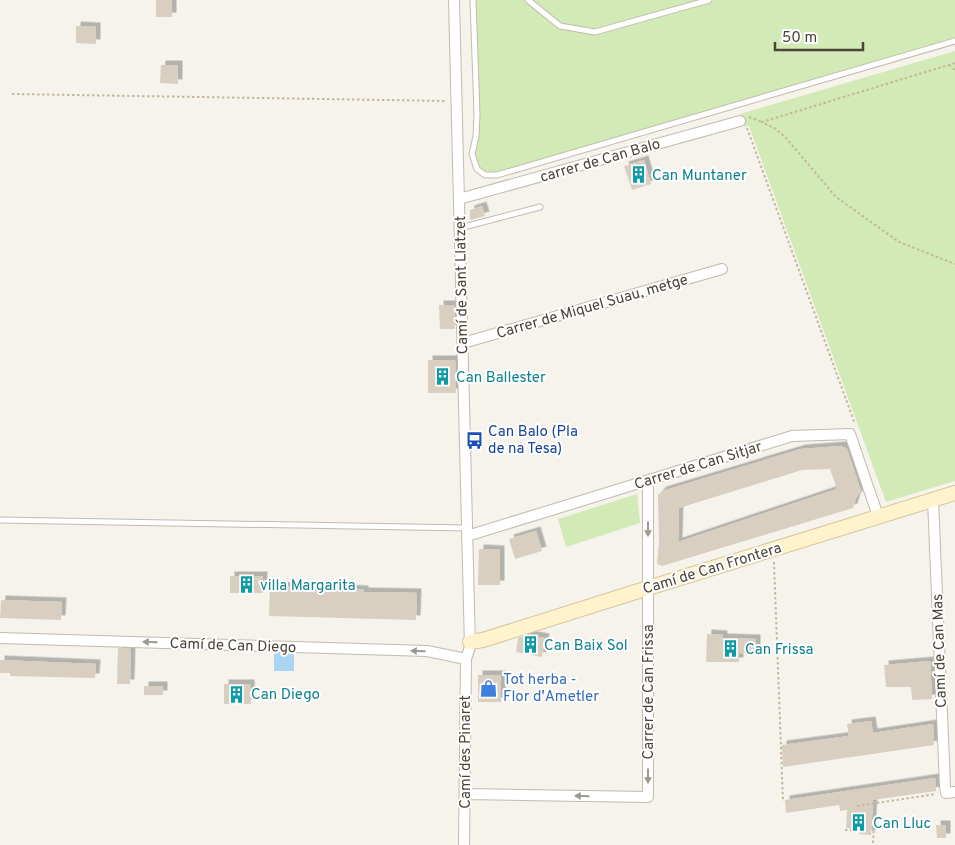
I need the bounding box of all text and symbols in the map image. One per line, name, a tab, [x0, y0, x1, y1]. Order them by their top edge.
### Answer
scale bar	[775, 20, 862, 52]
text: 50 m	[782, 29, 817, 48]
street label: carrer de Can Balo	[538, 135, 663, 188]
building icon: Can Muntaner	[628, 165, 648, 185]
place label: Can Muntaner	[652, 167, 747, 186]
street label: Camí de Sant Llatzet	[452, 215, 473, 355]
street label: Carrer de Miquel Suau, metge	[494, 271, 691, 344]
building icon: Can Ballester	[432, 367, 452, 387]
place label: Can Ballester	[456, 369, 546, 388]
place label: Can Balo (Pla de na Tesa)	[488, 423, 578, 459]
bus stop icon: Can Balo (Pla de na Tesa)	[464, 430, 484, 450]
street label: Carrer de Can Sitjar	[632, 438, 765, 495]
one-way arrow	[644, 522, 652, 538]
street label: Camí de Can Frontera	[641, 539, 784, 600]
building icon: villa Margarita	[236, 575, 256, 595]
place label: villa Margarita	[260, 577, 356, 596]
street label: Camí de Can Mas	[929, 594, 952, 708]
street label: Carrer de Can Frissa	[640, 624, 659, 760]
street label: Camí de Can Diego	[169, 635, 297, 658]
building icon: Can Baix Sol	[520, 635, 540, 655]
one-way arrow	[142, 637, 158, 645]
place label: Can Baix Sol	[544, 637, 628, 656]
building icon: Can Frissa	[721, 639, 741, 659]
place label: Can Frissa	[745, 641, 813, 660]
one-way arrow	[409, 647, 425, 655]
place label: Tot herba - Flor d'Ametler	[503, 671, 599, 707]
shop icon: Tot herba - Flor d'Ametler	[479, 678, 499, 698]
building icon: Can Diego	[227, 684, 247, 704]
place label: Can Diego	[251, 686, 320, 705]
street label: Camí des Pinaret	[457, 695, 476, 809]
one-way arrow	[644, 769, 652, 785]
one-way arrow	[574, 792, 590, 800]
building icon: Can Lluc	[849, 813, 869, 833]
place label: Can Lluc	[873, 815, 931, 834]

